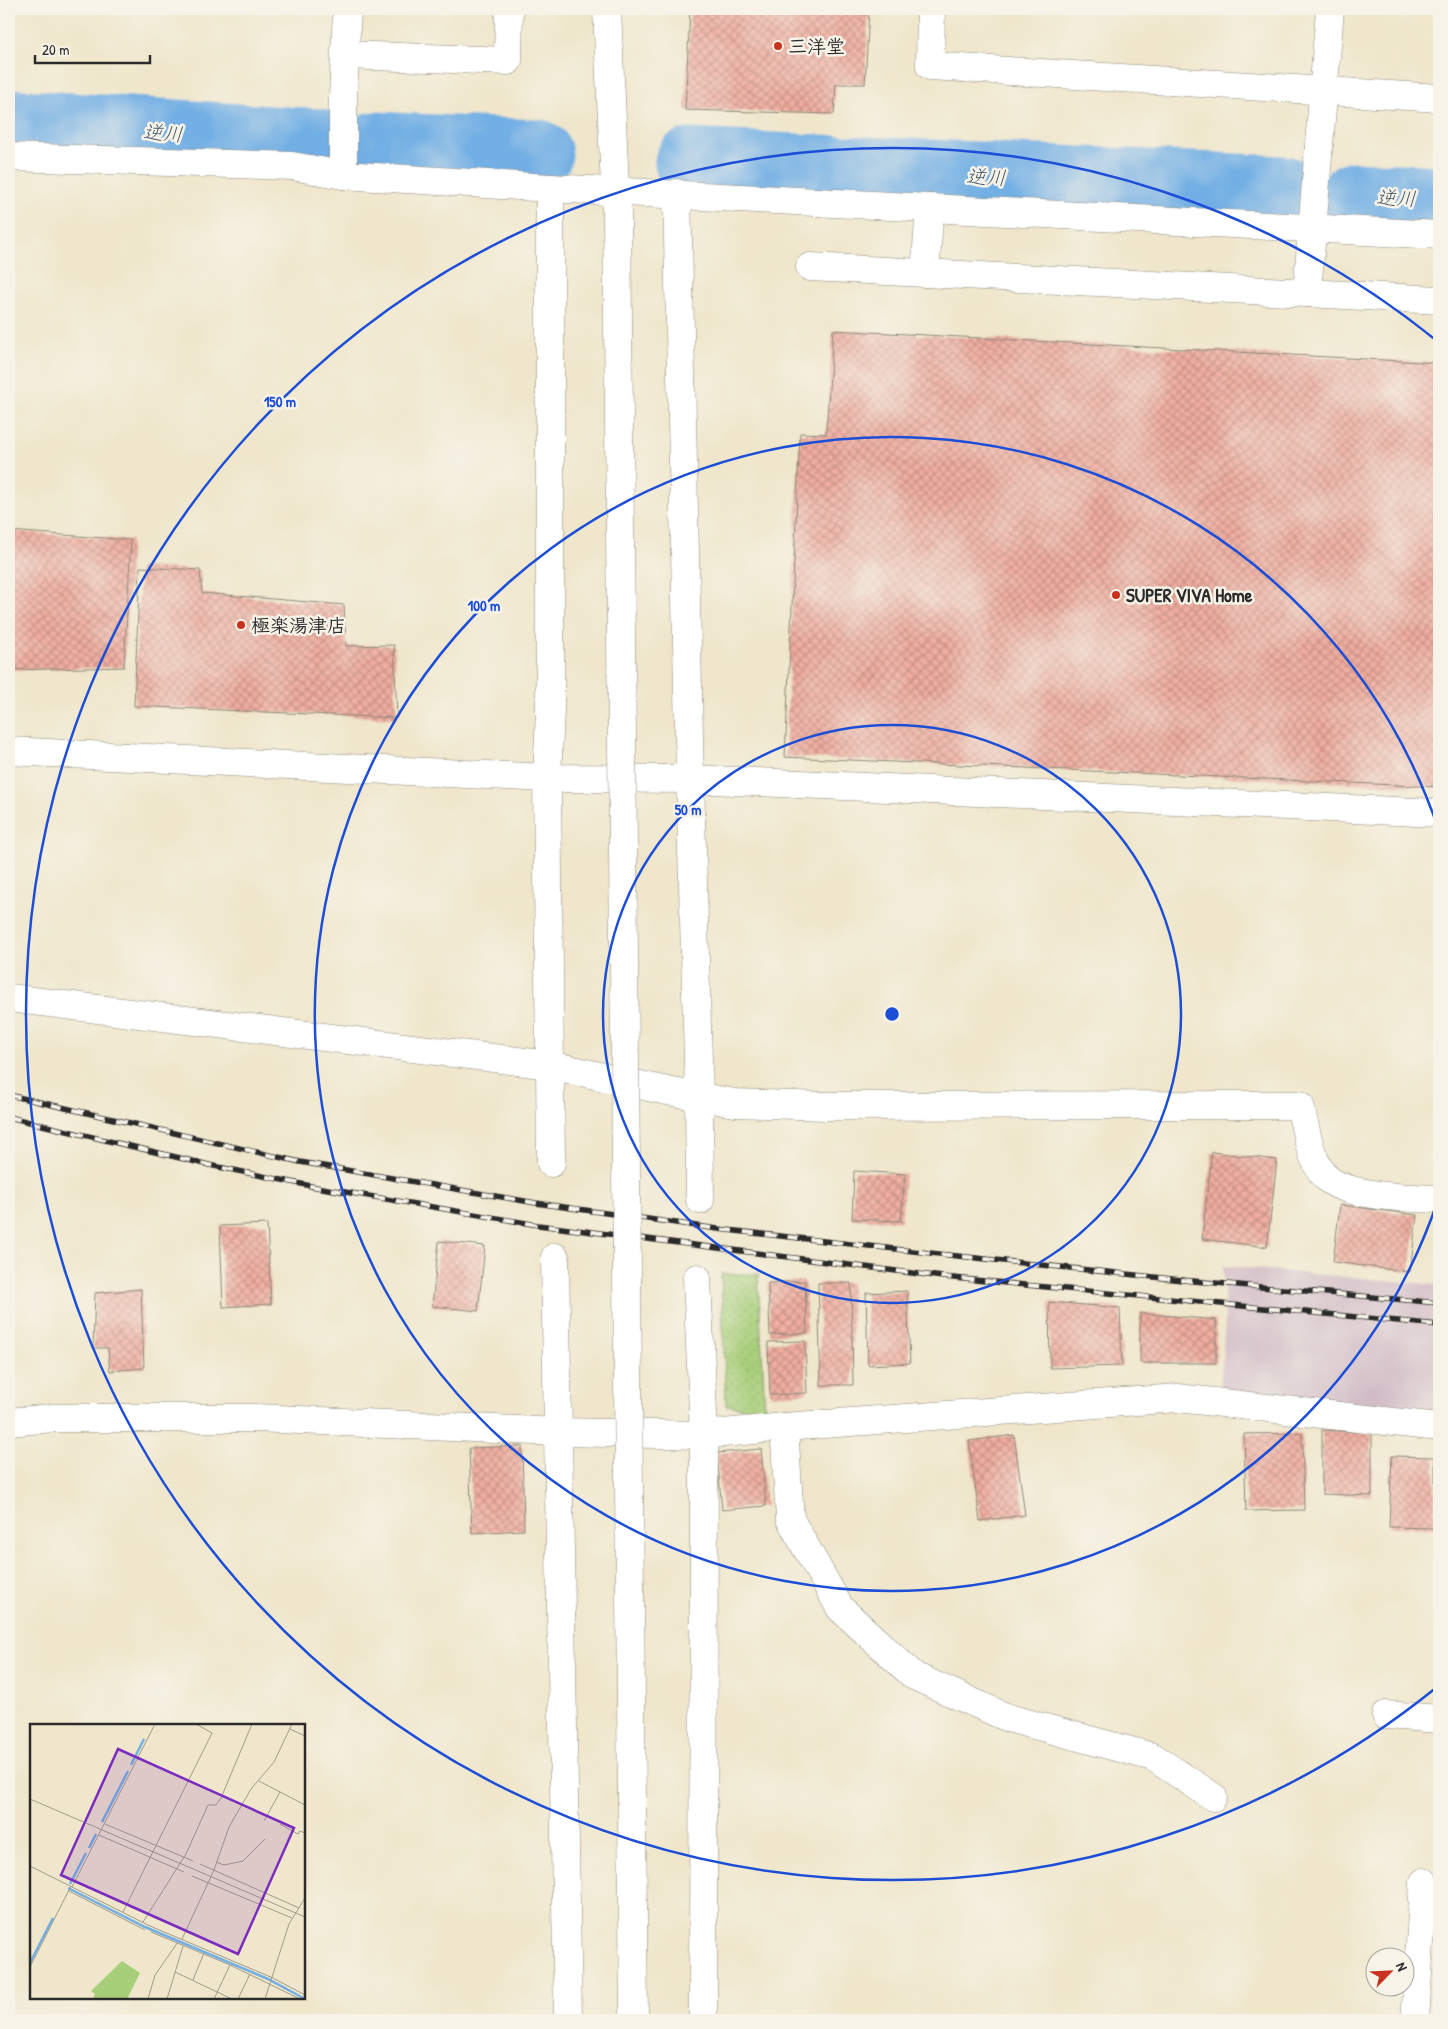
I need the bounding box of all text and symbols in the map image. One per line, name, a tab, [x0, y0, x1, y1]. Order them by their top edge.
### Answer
scale bar	[35, 32, 150, 64]
place label: 三洋堂	[788, 33, 845, 59]
text: 20 m	[42, 39, 69, 60]
marker: 三洋堂	[772, 40, 784, 52]
water label: 逆川	[142, 118, 184, 147]
water label: 逆川	[965, 162, 1007, 191]
water label: 逆川	[1375, 183, 1417, 212]
text: 150 m	[264, 391, 296, 412]
place label: SUPER VIVA Home	[1126, 582, 1253, 608]
marker: SUPER VIVA Home	[1110, 589, 1122, 601]
text: 100 m	[468, 595, 500, 616]
place label: 極楽湯津店	[251, 612, 346, 638]
marker: 極楽湯津店	[235, 619, 247, 631]
text: 50 m	[675, 799, 701, 820]
centre of rings	[883, 1005, 901, 1023]
inset map	[30, 1724, 305, 1999]
north arrow	[1366, 1946, 1416, 1996]
text: N	[1392, 1959, 1413, 1974]

